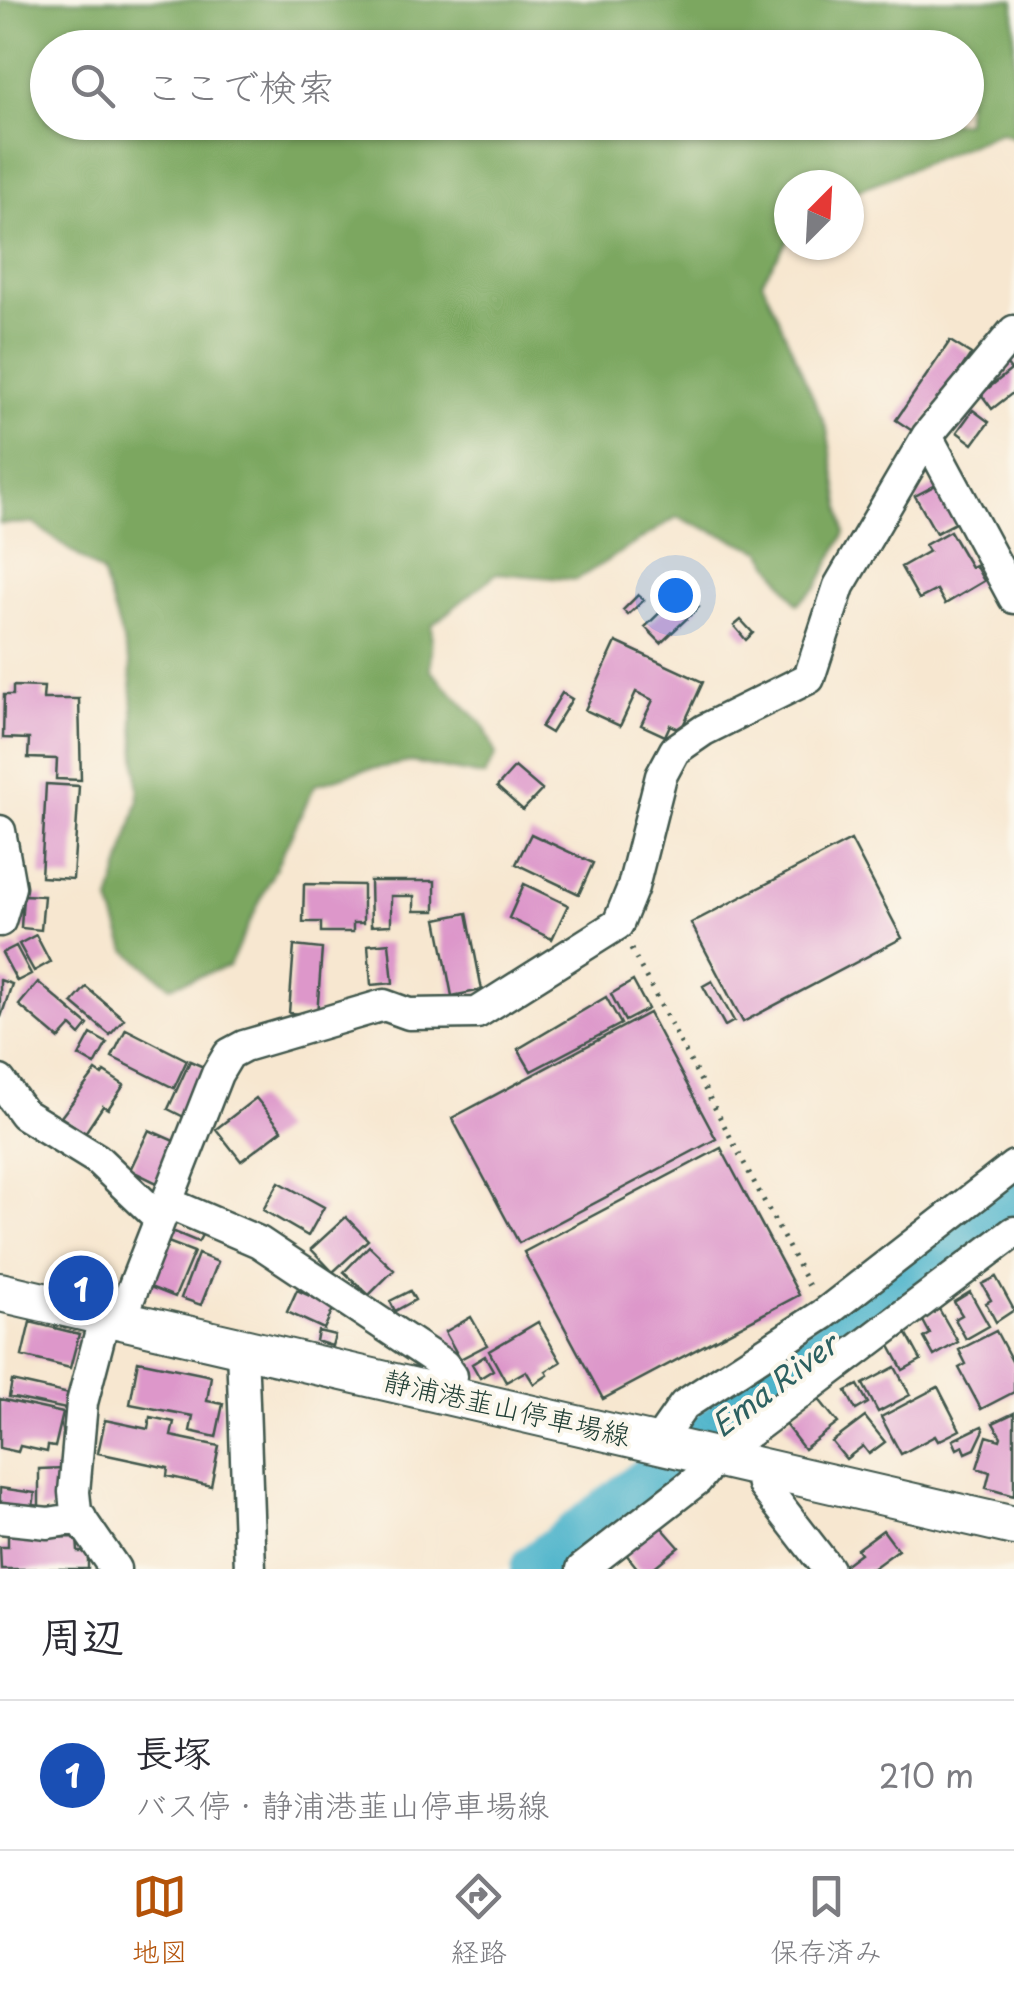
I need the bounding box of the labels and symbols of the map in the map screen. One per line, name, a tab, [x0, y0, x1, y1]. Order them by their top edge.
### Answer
north arrow	[774, 170, 864, 260]
your location	[650, 570, 701, 621]
pin: 1	[48, 1250, 114, 1326]
water label: Ema River	[701, 1319, 850, 1447]
street label: 静浦港韮山停車場線	[380, 1357, 635, 1456]

